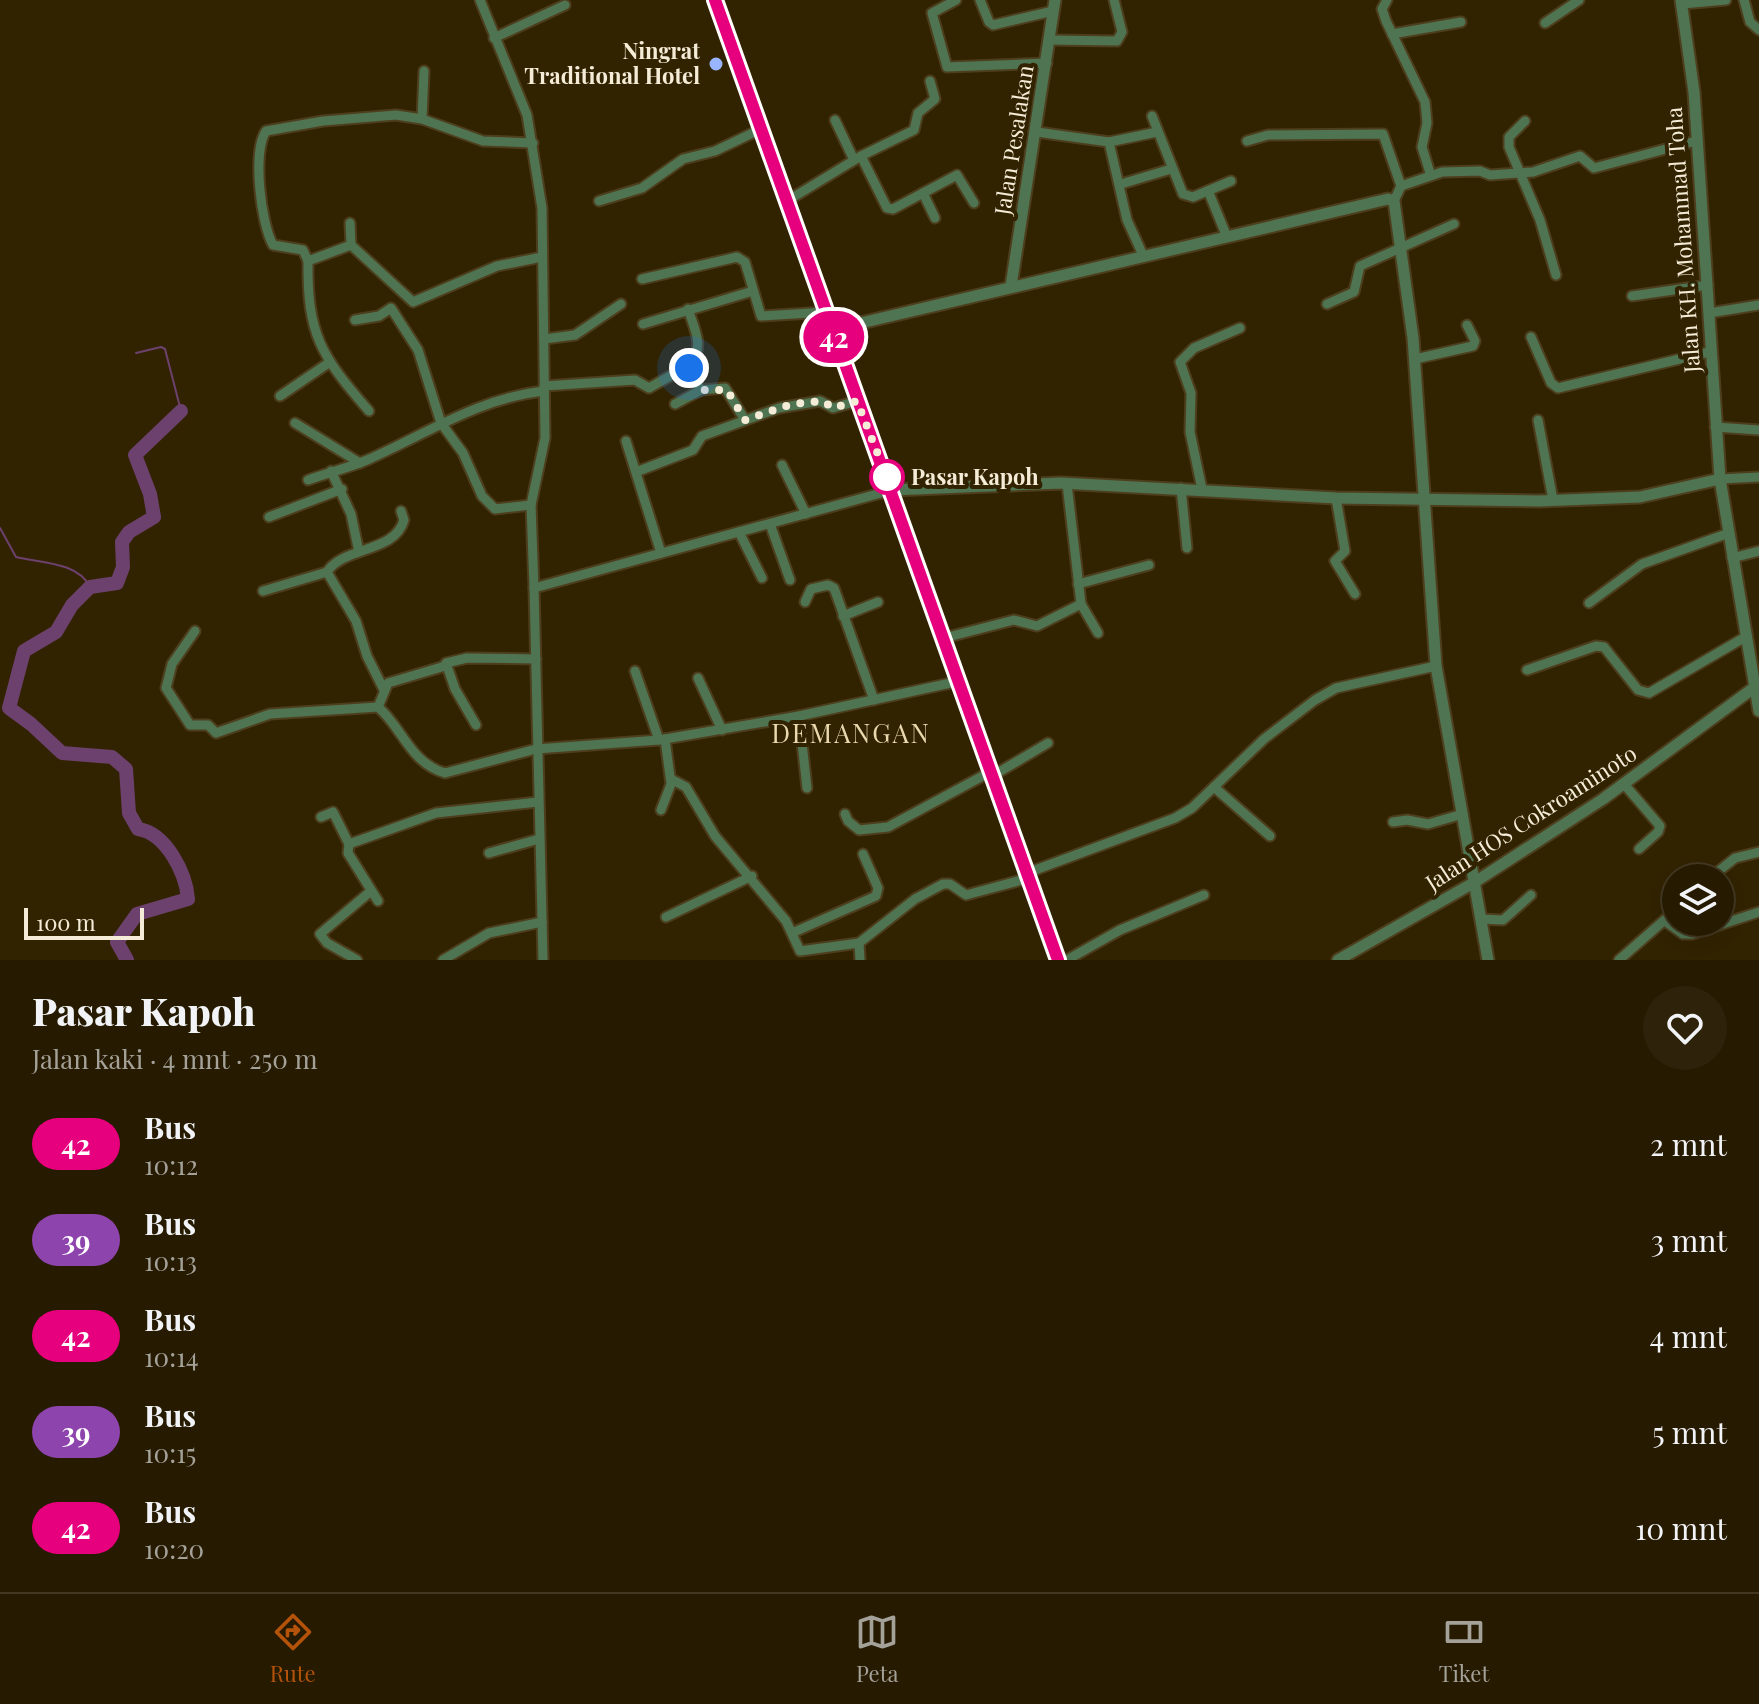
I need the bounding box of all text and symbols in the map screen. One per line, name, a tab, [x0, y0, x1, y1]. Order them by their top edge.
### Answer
place label: Ningrat Traditional Hotel	[524, 35, 700, 90]
marker: Ningrat Traditional Hotel	[707, 55, 725, 73]
street label: Jalan Pesalakan	[986, 63, 1040, 218]
street label: Jalan KH. Mohammad Toha	[1658, 106, 1706, 375]
line badge: 42	[798, 311, 870, 363]
text: 42	[819, 318, 849, 355]
your location	[669, 348, 709, 388]
marker: Pasar Kapoh	[870, 460, 904, 494]
place label: Pasar Kapoh	[911, 461, 1039, 491]
district label: DEMANGAN	[771, 715, 931, 750]
street label: Jalan HOS Cokroaminoto	[1418, 738, 1642, 897]
map controls	[1662, 864, 1734, 936]
button: layers	[1662, 864, 1734, 936]
scale bar	[24, 904, 144, 940]
text: 100 m	[36, 907, 96, 937]
text: Pasar Kapoh	[32, 985, 255, 1036]
button: heart	[1643, 986, 1727, 1070]
text: Jalan kaki · 4 mnt · 250 m	[32, 1041, 318, 1076]
text: Bus	[144, 1107, 196, 1147]
text: 2 mnt	[1650, 1124, 1727, 1164]
text: 42	[61, 1125, 91, 1162]
text: 10:12	[144, 1147, 198, 1182]
text: Bus	[144, 1203, 196, 1243]
text: 3 mnt	[1651, 1220, 1727, 1260]
text: 39	[61, 1221, 91, 1258]
text: 10:13	[144, 1243, 197, 1278]
text: Bus	[144, 1299, 196, 1339]
text: 4 mnt	[1650, 1316, 1727, 1356]
text: 42	[61, 1317, 91, 1354]
text: 10:14	[144, 1339, 199, 1374]
text: Bus	[144, 1395, 196, 1435]
text: 5 mnt	[1652, 1412, 1727, 1452]
text: 39	[61, 1413, 91, 1450]
text: 10:15	[144, 1435, 196, 1470]
text: Bus	[144, 1491, 196, 1531]
text: 10 mnt	[1635, 1508, 1727, 1548]
text: 42	[61, 1509, 91, 1546]
text: 10:20	[144, 1531, 204, 1566]
tab: Rute	[270, 1610, 316, 1688]
tab: Peta	[855, 1610, 899, 1688]
tab: Tiket	[1439, 1610, 1489, 1688]

